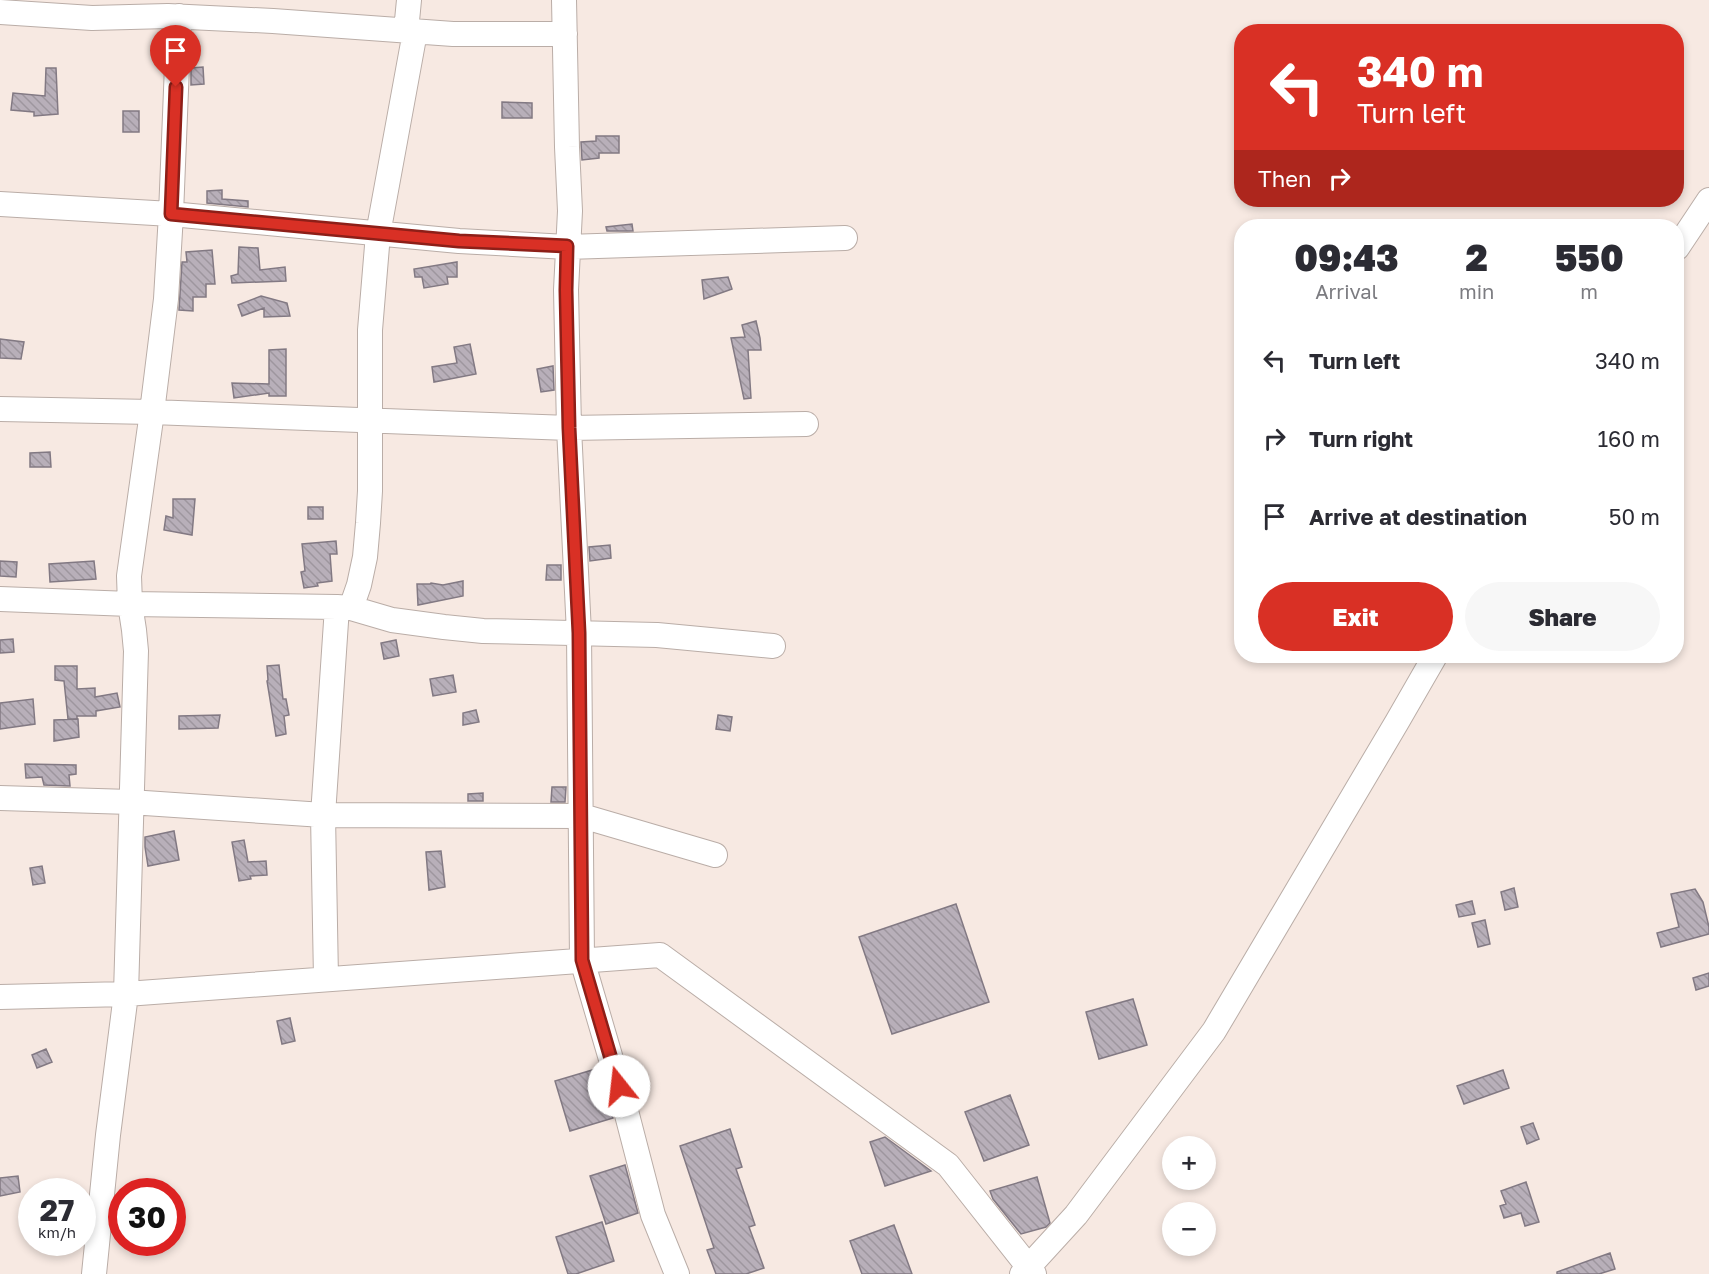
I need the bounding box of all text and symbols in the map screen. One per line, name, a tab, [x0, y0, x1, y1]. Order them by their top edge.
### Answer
pin	[150, 25, 201, 87]
icon: arrive	[159, 34, 192, 67]
text: 340 m	[1357, 46, 1483, 96]
icon: left	[1258, 48, 1336, 126]
text: Turn left	[1357, 97, 1466, 129]
icon: right	[1323, 162, 1356, 195]
text: Then	[1258, 165, 1311, 192]
text: 09:43	[1294, 236, 1399, 279]
text: 2	[1466, 236, 1488, 279]
text: 550	[1555, 236, 1624, 279]
text: Arrival	[1315, 279, 1378, 303]
text: min	[1459, 279, 1494, 303]
text: m	[1580, 279, 1598, 303]
icon: left	[1258, 344, 1291, 377]
text: Turn left	[1309, 347, 1400, 374]
text: 340 m	[1595, 347, 1660, 374]
icon: right	[1258, 422, 1291, 455]
text: Turn right	[1309, 425, 1413, 452]
text: 160 m	[1597, 425, 1660, 452]
icon: arrive	[1258, 500, 1291, 533]
text: Arrive at destination	[1309, 503, 1527, 530]
text: 50 m	[1609, 503, 1660, 530]
button: Exit	[1258, 582, 1453, 651]
button: Share	[1465, 582, 1660, 651]
position arrow	[587, 1054, 651, 1118]
map controls	[1162, 1136, 1216, 1256]
button: +	[1162, 1136, 1216, 1190]
speed limit sign: 30	[108, 1178, 186, 1256]
text: 27	[40, 1192, 74, 1228]
button: −	[1162, 1202, 1216, 1256]
text: km/h	[38, 1223, 76, 1241]

